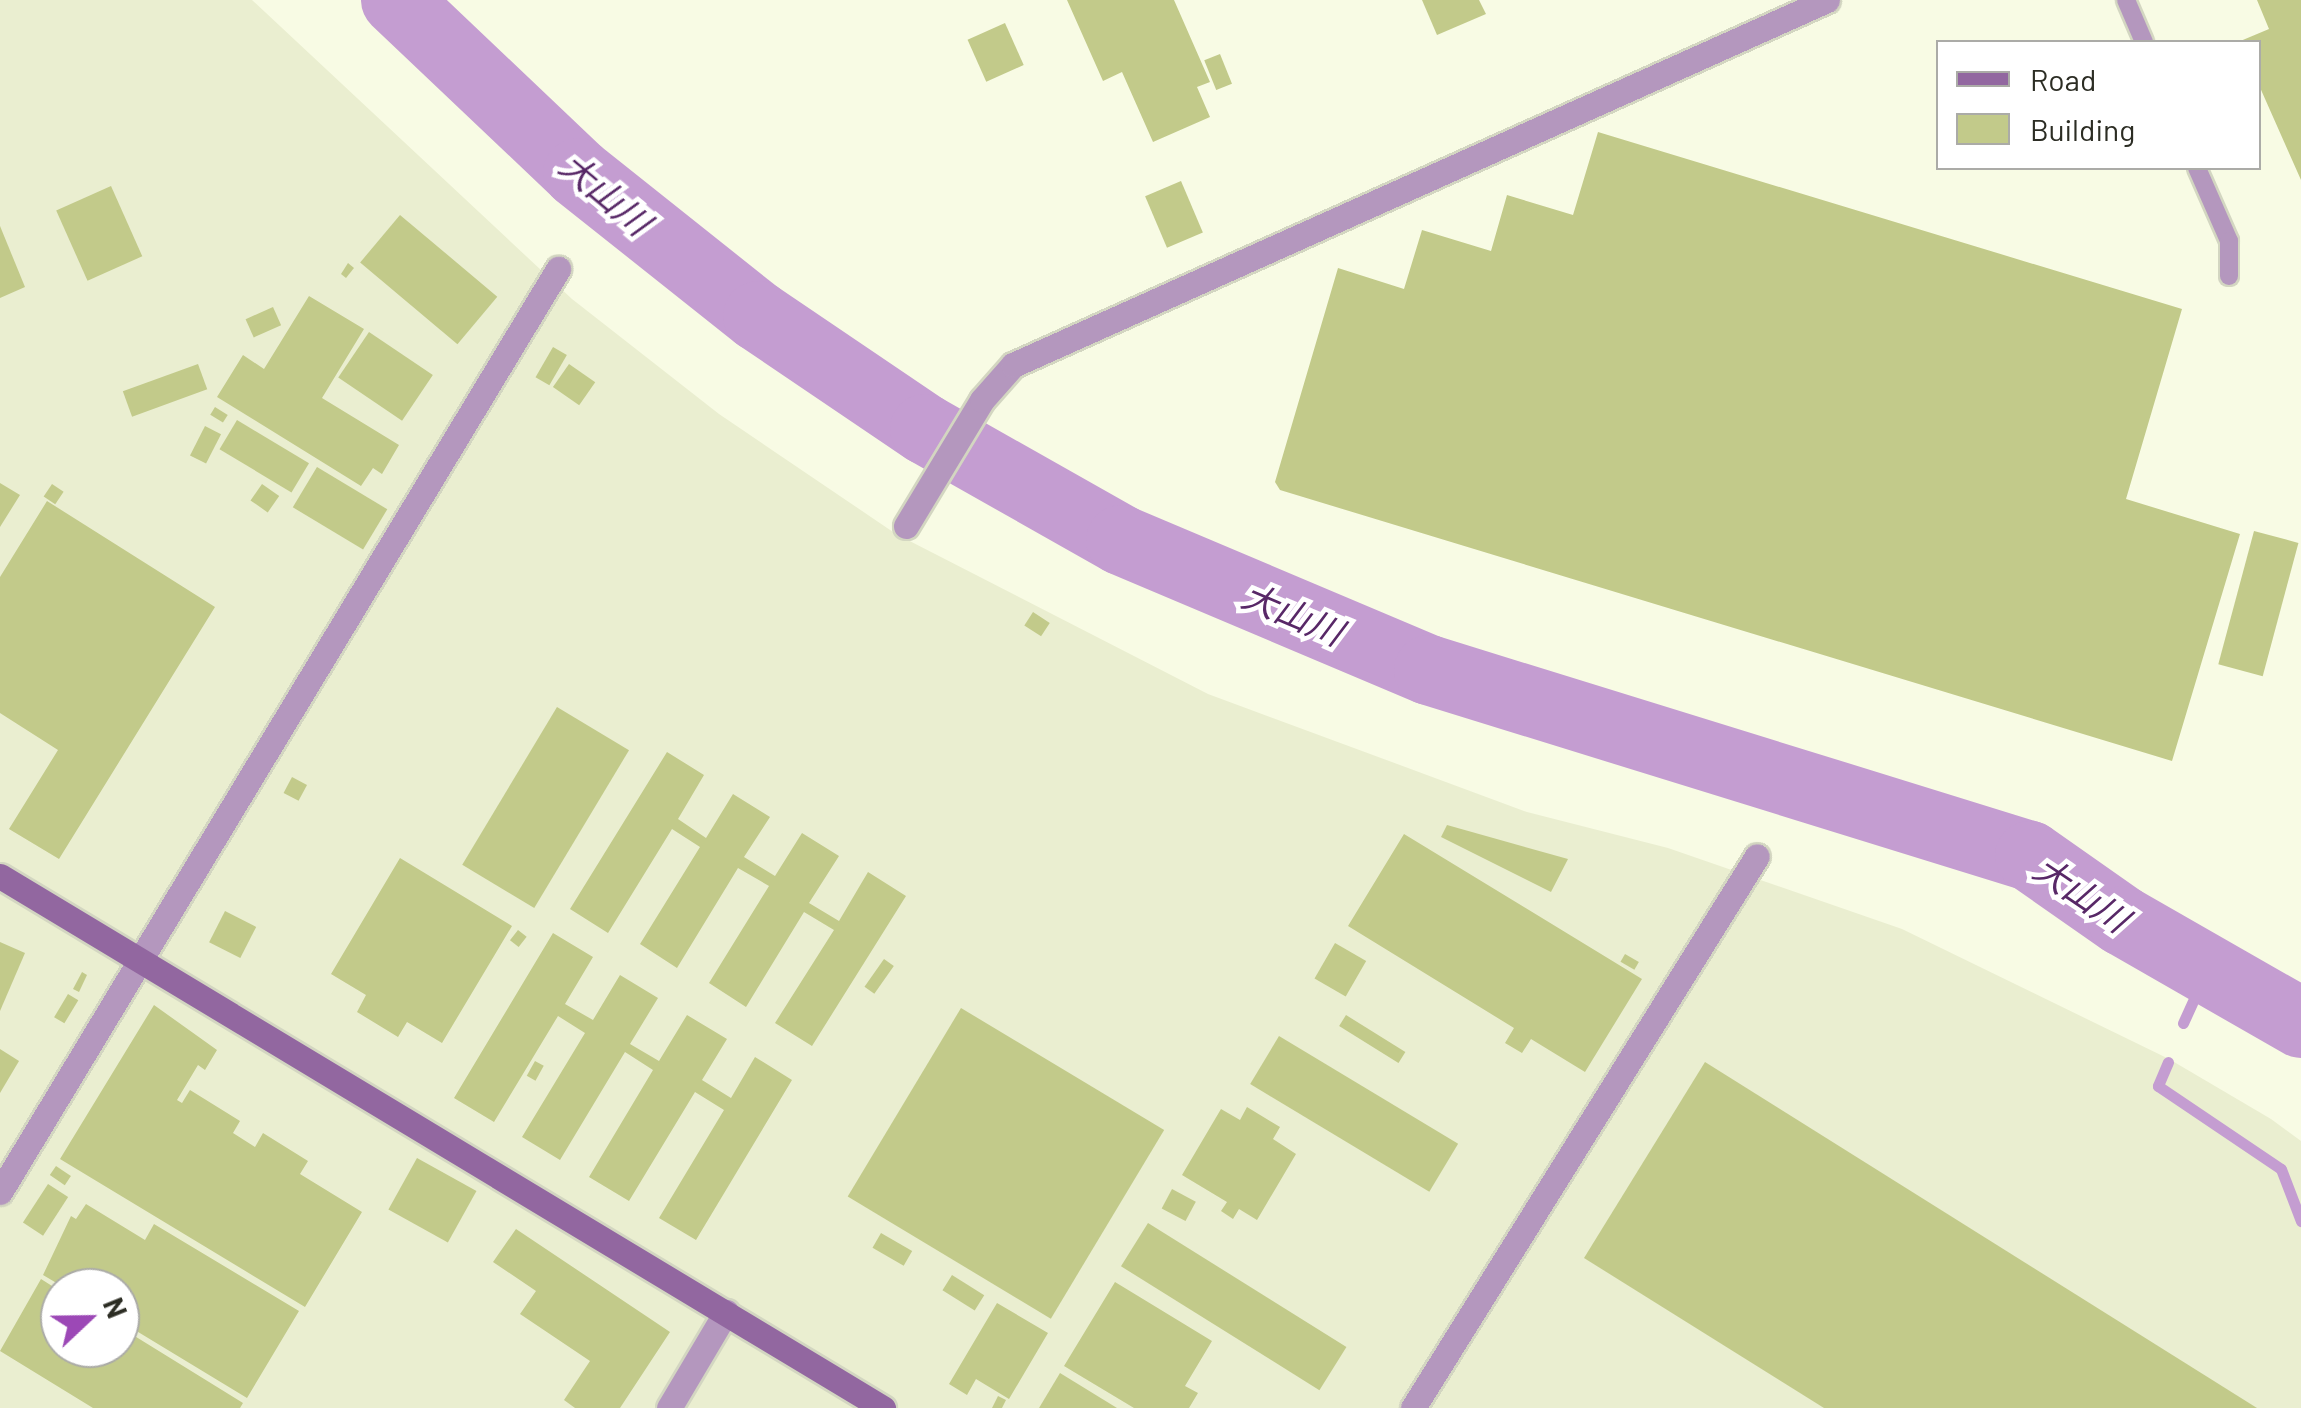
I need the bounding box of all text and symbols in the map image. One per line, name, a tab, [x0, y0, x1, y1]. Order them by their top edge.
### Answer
legend	[1936, 40, 2261, 170]
text: Road	[2030, 61, 2096, 97]
text: Building	[2030, 111, 2135, 147]
water label: 大山川	[552, 143, 660, 243]
water label: 大山川	[1236, 573, 1350, 653]
water label: 大山川	[2027, 846, 2137, 940]
north arrow	[40, 1268, 140, 1368]
text: N	[97, 1293, 135, 1323]

